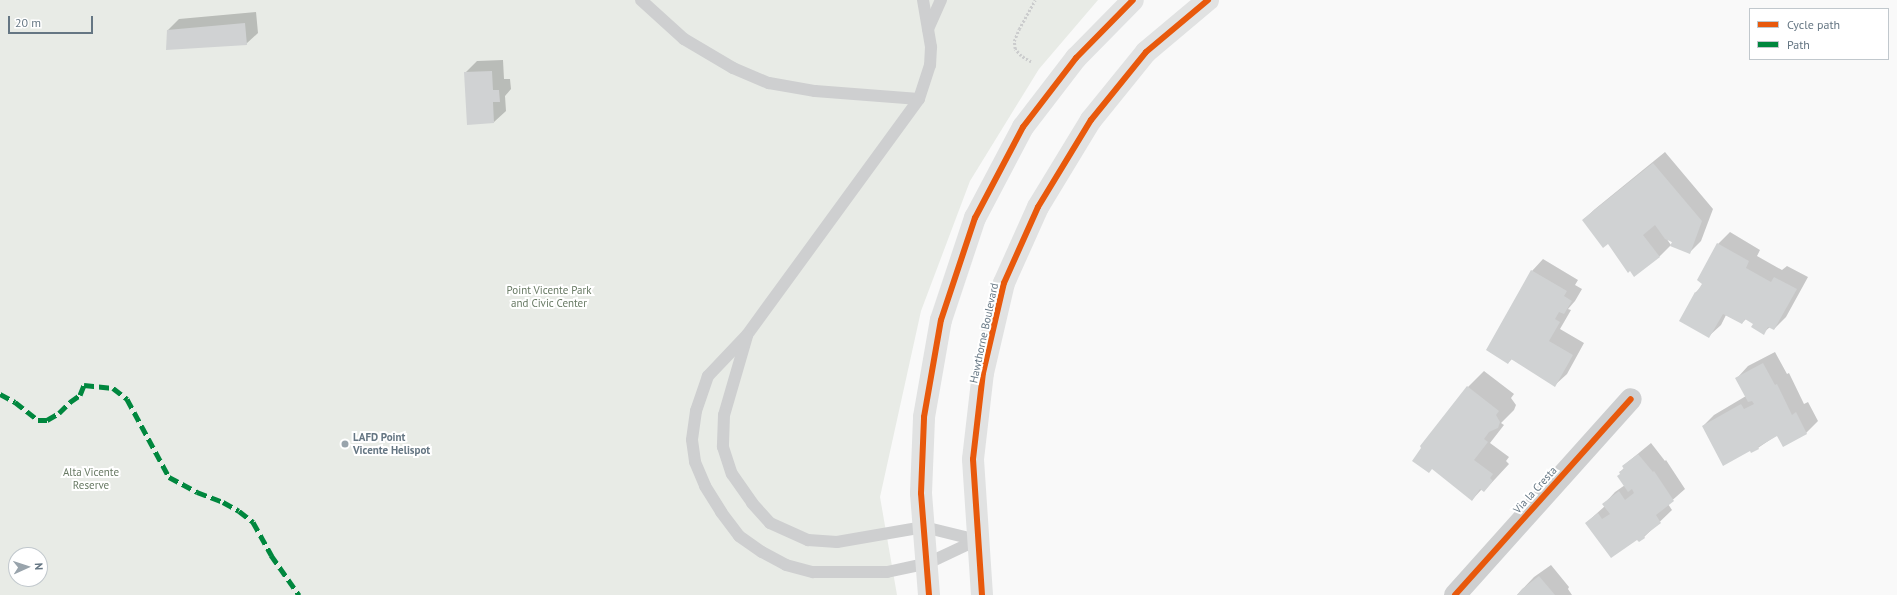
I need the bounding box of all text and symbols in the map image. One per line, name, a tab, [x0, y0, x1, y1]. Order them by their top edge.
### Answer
scale bar	[10, 8, 95, 34]
legend	[1749, 8, 1889, 60]
text: 20 m	[15, 15, 41, 30]
text: Cycle path	[1787, 17, 1840, 32]
text: Path	[1787, 37, 1810, 52]
street label: Hawthorne Boulevard	[967, 282, 1001, 384]
park label: Point Vicente Park and Civic Center	[506, 284, 592, 310]
place label: LAFD Point Vicente Helispot	[353, 431, 430, 457]
marker: LAFD Point Vicente Helispot	[340, 439, 350, 449]
street label: Via la Cresta	[1511, 464, 1559, 516]
park label: Alta Vicente Reserve	[63, 466, 119, 492]
north arrow	[8, 547, 48, 587]
text: N	[32, 562, 46, 570]

